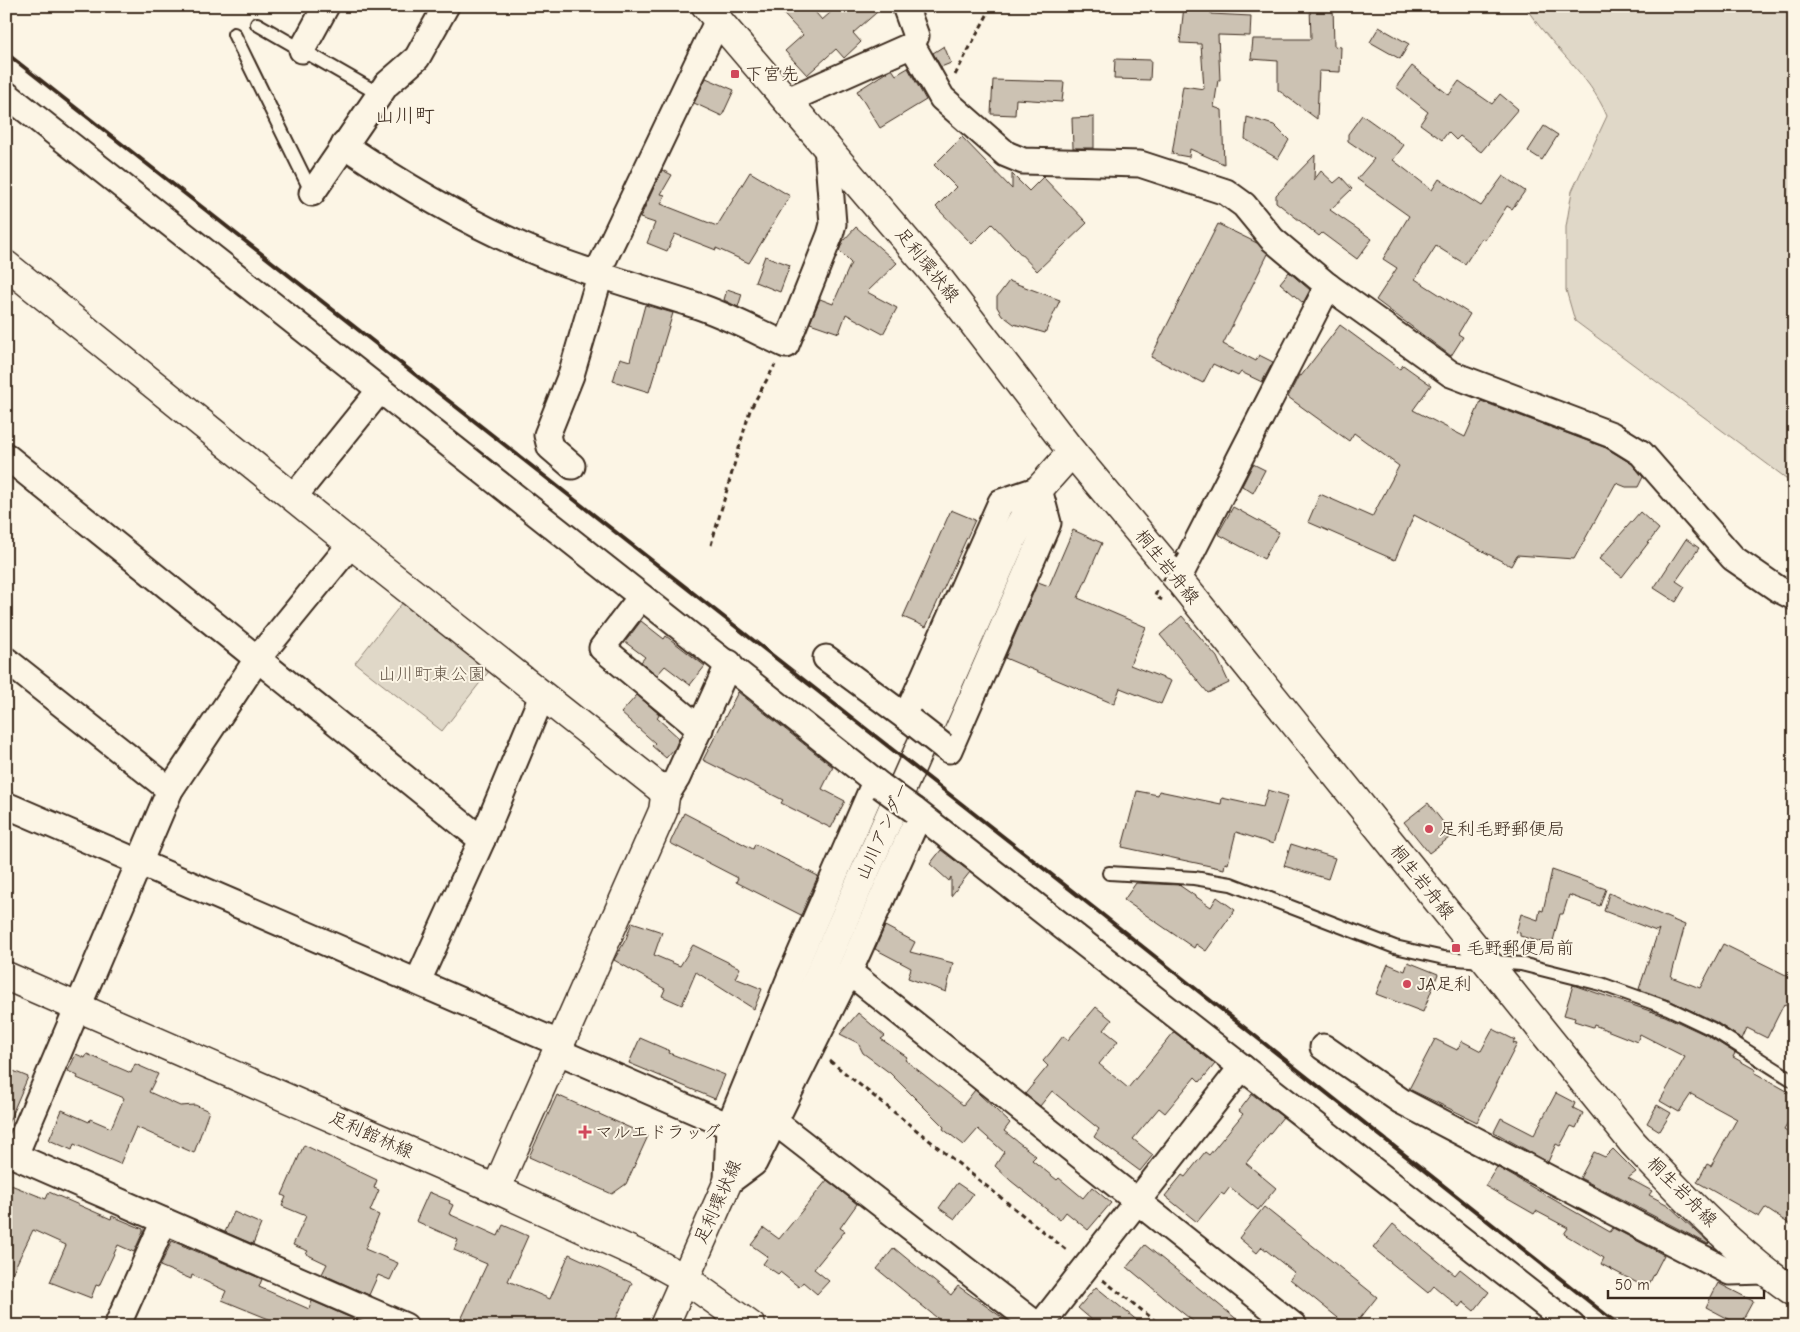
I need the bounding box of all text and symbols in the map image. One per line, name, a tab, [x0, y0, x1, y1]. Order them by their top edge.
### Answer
place label: 下宮先	[745, 64, 799, 85]
marker: 下宮先	[729, 68, 741, 80]
district label: 山川町	[375, 104, 435, 127]
street label: 足利環状線	[891, 223, 963, 307]
street label: 桐生岩舟線	[1131, 525, 1203, 609]
park label: 山川町東公園	[378, 664, 486, 685]
street label: 山川アンダー	[852, 779, 914, 883]
place label: 足利毛野郵便局	[1439, 819, 1565, 840]
marker: 足利毛野郵便局	[1423, 823, 1435, 835]
street label: 桐生岩舟線	[1386, 840, 1458, 924]
place label: 毛野郵便局前	[1466, 938, 1574, 959]
marker: 毛野郵便局前	[1450, 942, 1462, 954]
place label: JA足利	[1417, 974, 1472, 995]
marker: JA足利	[1401, 978, 1413, 990]
street label: 足利館林線	[326, 1107, 416, 1163]
place label: マルエドラッグ	[595, 1122, 721, 1143]
marker: マルエドラッグ	[579, 1126, 591, 1138]
street label: 桐生岩舟線	[1643, 1153, 1721, 1231]
street label: 足利環状線	[690, 1157, 746, 1247]
scale bar	[1608, 1267, 1764, 1299]
text: 50 m	[1615, 1276, 1650, 1294]

